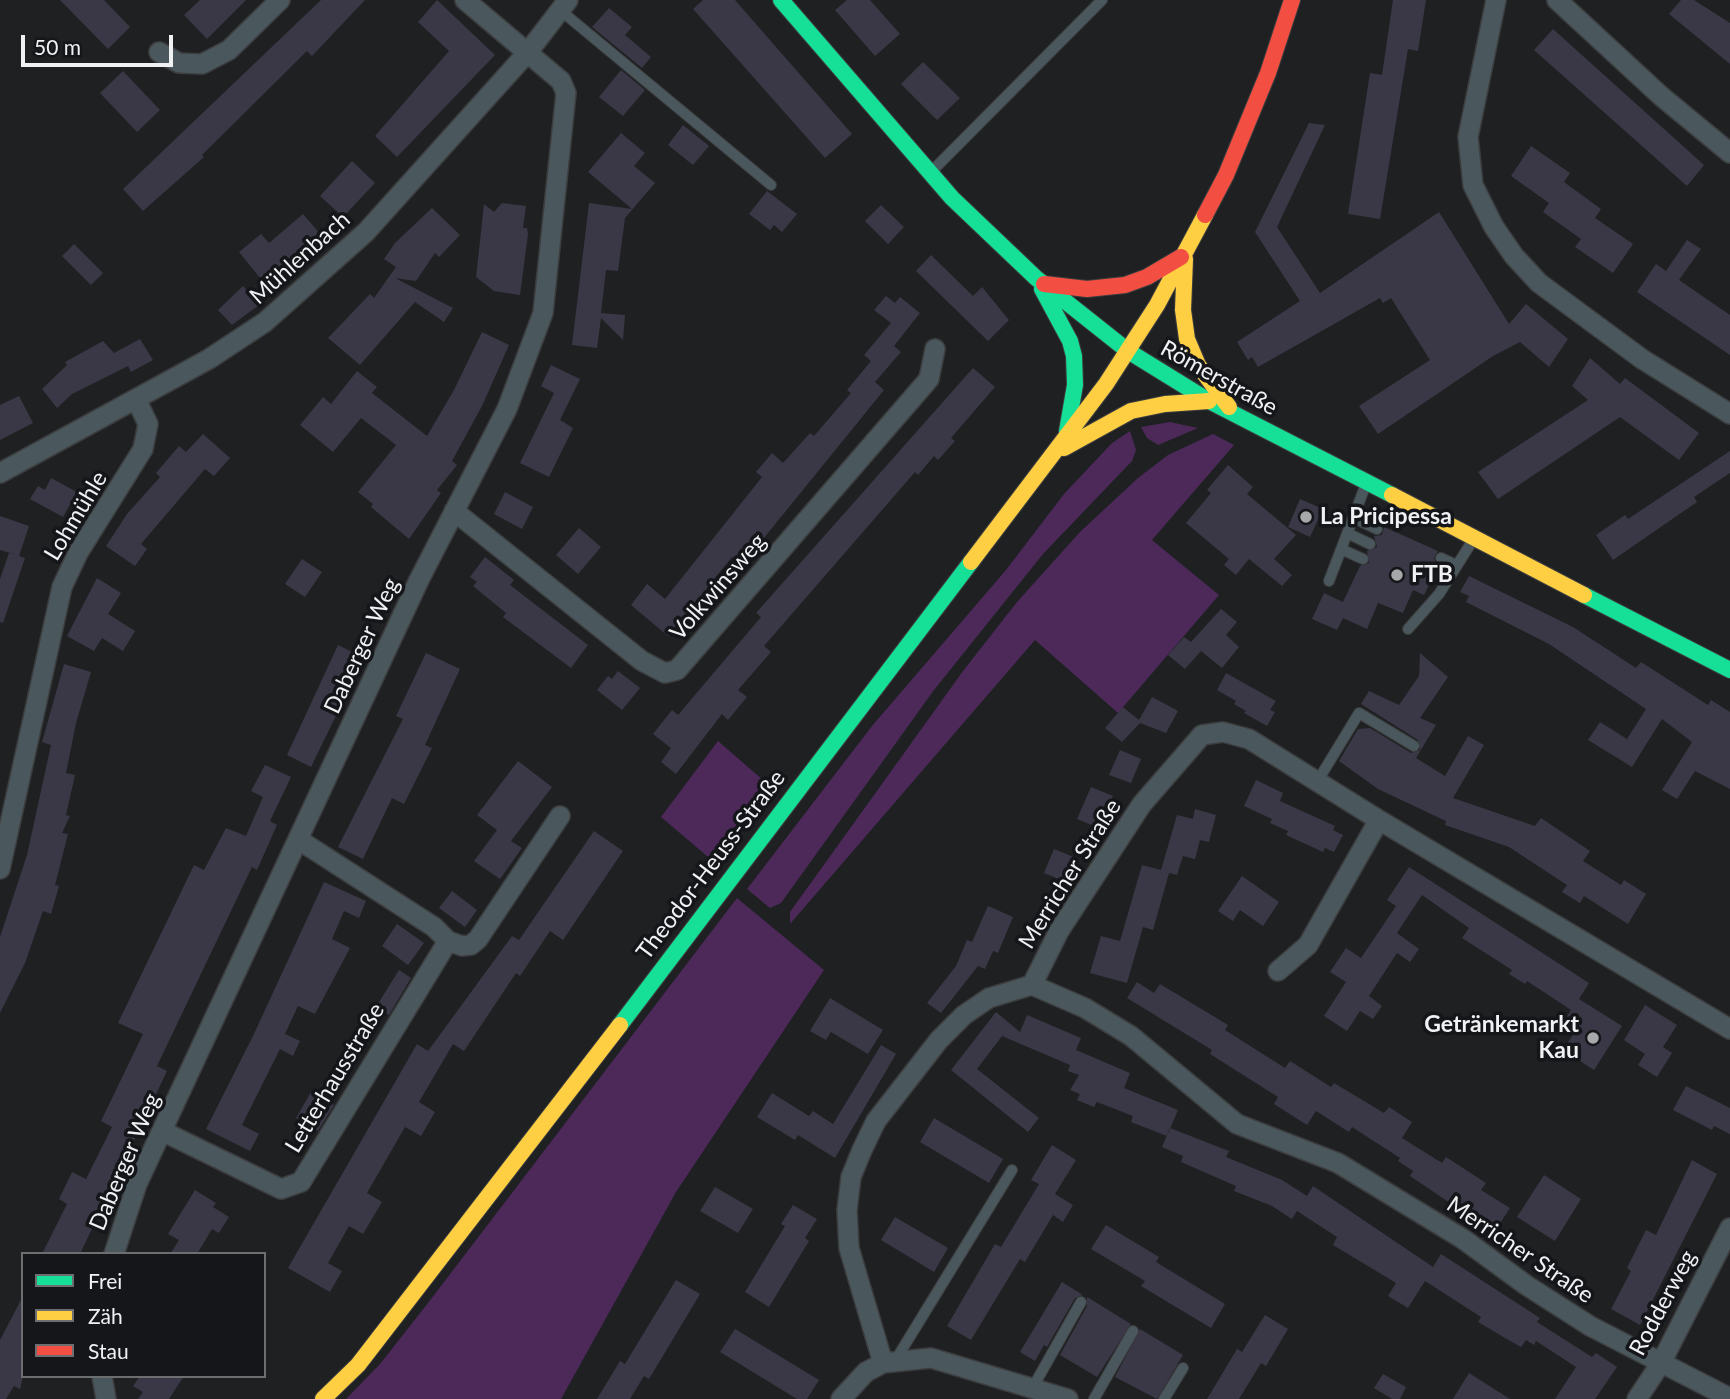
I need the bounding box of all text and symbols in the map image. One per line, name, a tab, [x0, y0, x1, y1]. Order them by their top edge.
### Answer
scale bar	[24, 21, 177, 65]
text: 50 m	[34, 34, 81, 59]
street label: Mühlenbach	[244, 206, 356, 310]
street label: Römerstraße	[1156, 335, 1282, 421]
street label: Lohmühle	[39, 466, 113, 566]
place label: La Pricipessa	[1320, 503, 1452, 531]
marker: La Pricipessa	[1298, 509, 1314, 525]
street label: Volkwinsweg	[664, 528, 772, 646]
place label: FTB	[1411, 561, 1453, 589]
marker: FTB	[1389, 567, 1405, 583]
street label: Daberger Weg	[319, 574, 405, 718]
street label: Theodor-Heuss-Straße	[631, 765, 791, 965]
street label: Merricher Straße	[1013, 794, 1127, 954]
street label: Letterhausstraße	[280, 998, 390, 1158]
place label: Getränkemarkt Kau	[1424, 1011, 1579, 1065]
marker: Getränkemarkt Kau	[1585, 1030, 1601, 1046]
street label: Daberger Weg	[84, 1089, 166, 1235]
street label: Merricher Straße	[1441, 1191, 1599, 1309]
street label: Rodderweg	[1624, 1246, 1702, 1360]
legend	[21, 1252, 266, 1378]
text: Frei	[88, 1268, 122, 1293]
text: Zäh	[88, 1303, 123, 1328]
text: Stau	[88, 1338, 129, 1363]

